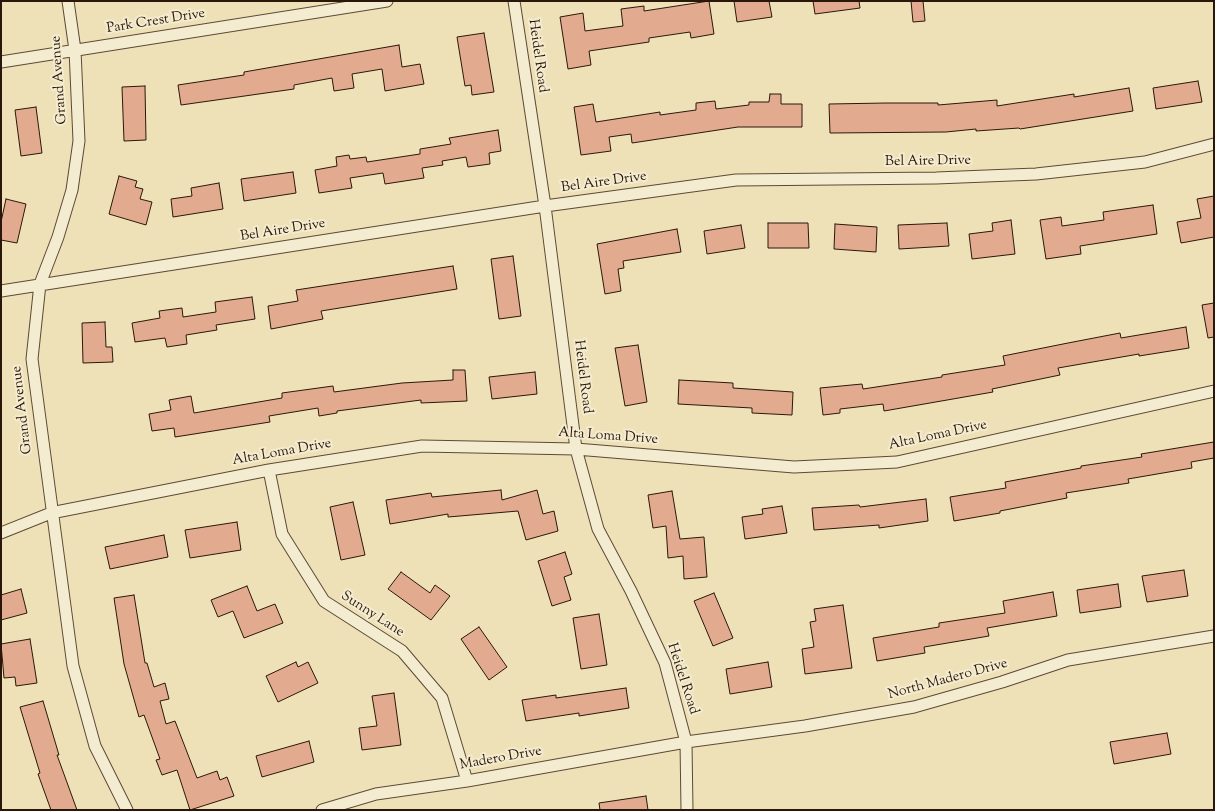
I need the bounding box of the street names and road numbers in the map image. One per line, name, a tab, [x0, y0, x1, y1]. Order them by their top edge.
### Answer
street label: Park Crest Drive	[106, 6, 206, 38]
street label: Heidel Road	[524, 18, 550, 94]
street label: Grand Avenue	[49, 35, 71, 125]
street label: Bel Aire Drive	[885, 153, 971, 171]
street label: Bel Aire Drive	[560, 169, 648, 197]
street label: Bel Aire Drive	[239, 216, 327, 246]
street label: Heidel Road	[569, 339, 595, 415]
street label: Grand Avenue	[9, 365, 37, 455]
street label: Alta Loma Drive	[887, 417, 989, 455]
street label: Alta Loma Drive	[557, 425, 659, 449]
street label: Alta Loma Drive	[231, 436, 333, 470]
street label: Sunny Lane	[337, 588, 407, 642]
street label: Heidel Road	[663, 641, 701, 717]
street label: North Madero Drive	[886, 656, 1010, 704]
street label: Madero Drive	[459, 744, 543, 774]

